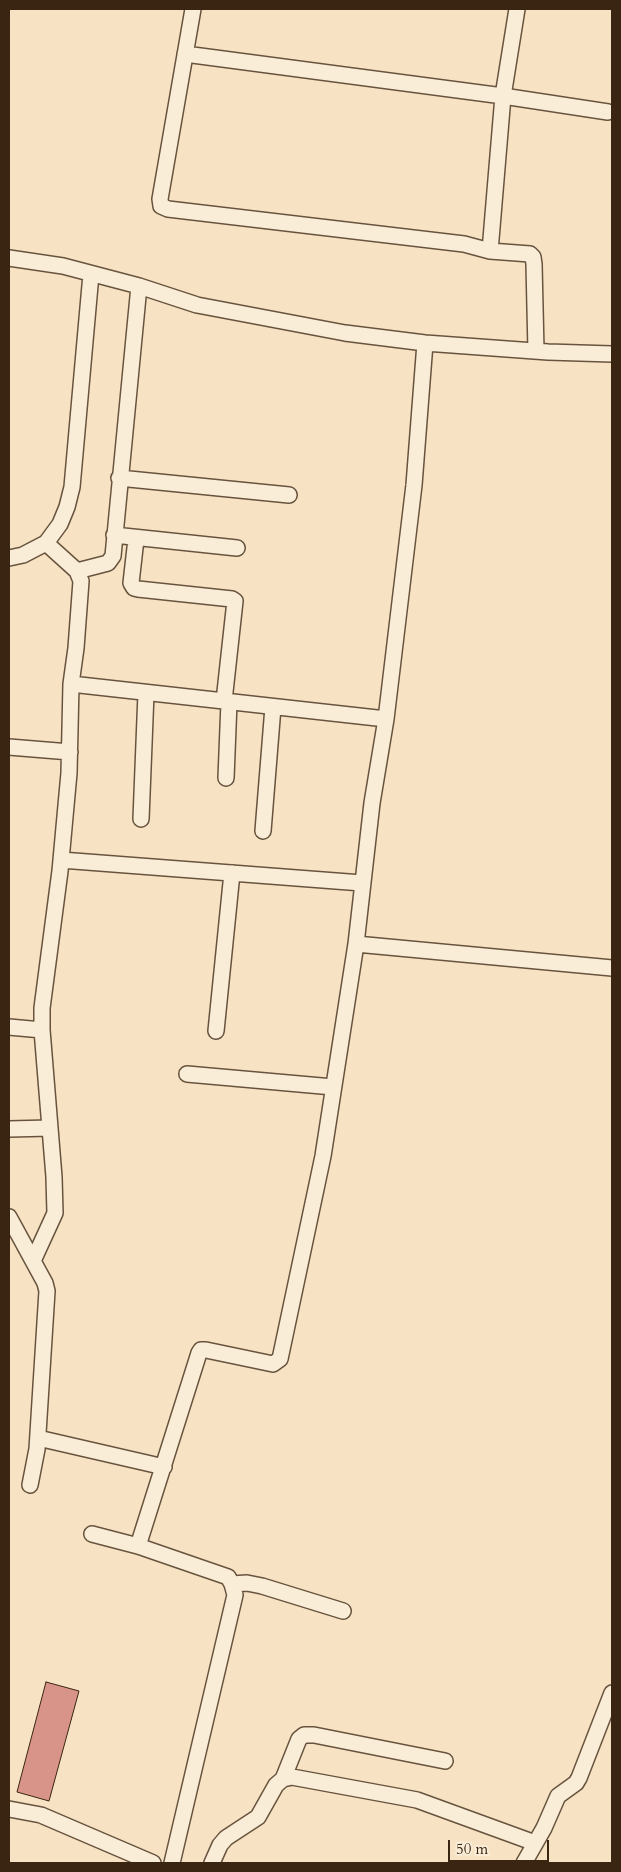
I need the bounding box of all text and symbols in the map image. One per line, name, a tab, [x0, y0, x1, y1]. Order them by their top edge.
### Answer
scale bar	[451, 1830, 552, 1862]
text: 50 m	[456, 1839, 488, 1859]

